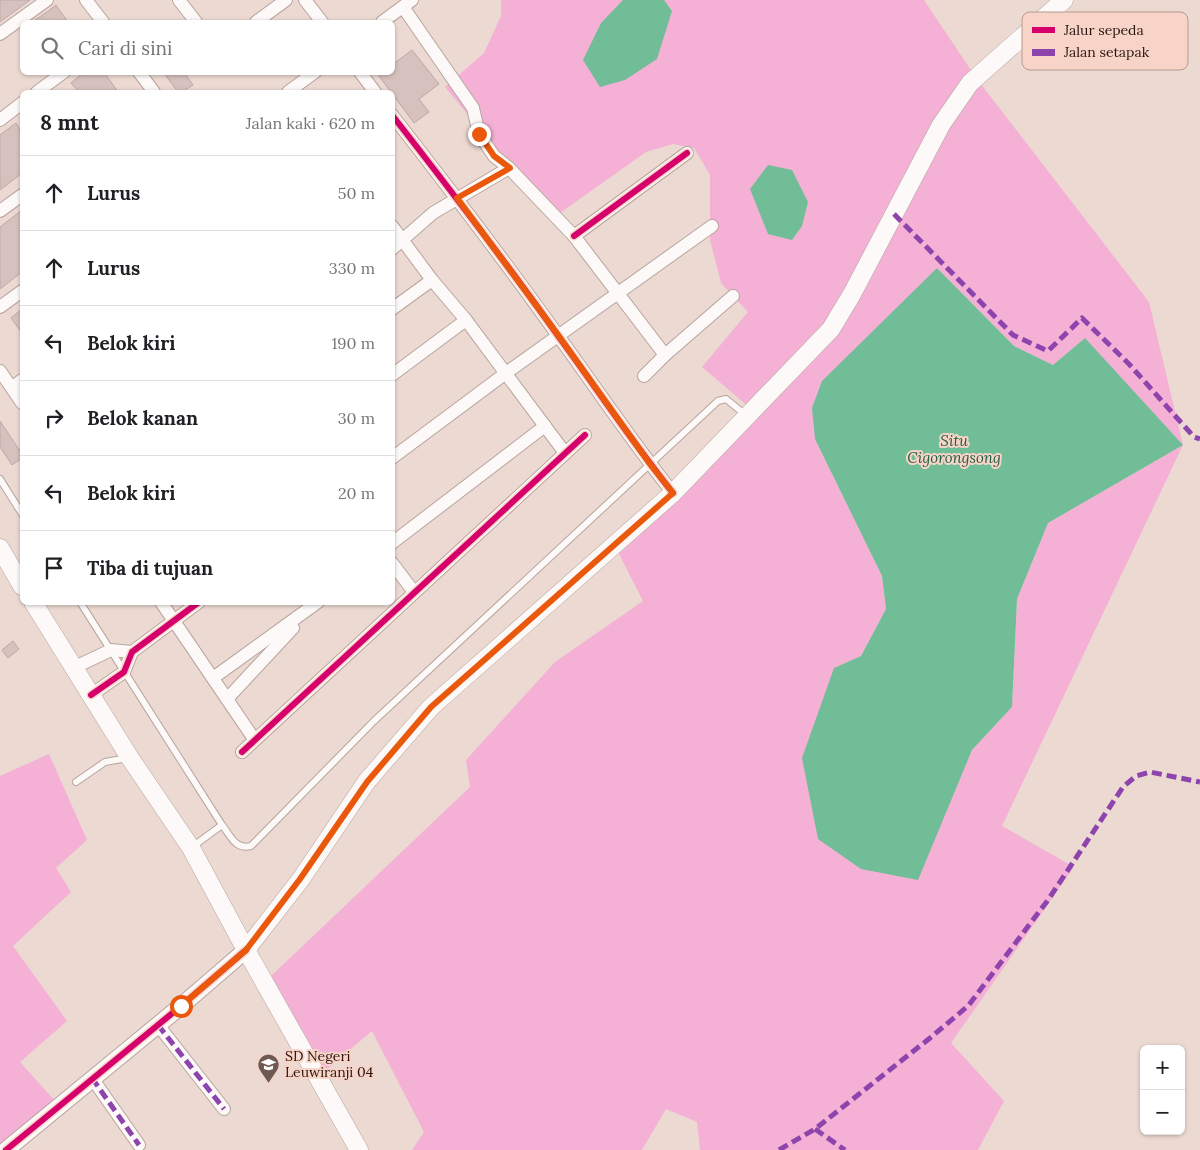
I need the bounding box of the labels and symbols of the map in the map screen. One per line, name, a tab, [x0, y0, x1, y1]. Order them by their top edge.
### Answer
legend	[1022, 12, 1188, 70]
text: Jalur sepeda	[1063, 21, 1144, 39]
text: Jalan setapak	[1063, 43, 1150, 61]
route end	[468, 123, 491, 146]
water label: Situ Cigorongsong	[907, 431, 1001, 467]
route start	[170, 995, 193, 1018]
place label: SD Negeri Leuwiranji 04	[285, 1047, 374, 1081]
school or university icon: SD Negeri Leuwiranji 04	[257, 1052, 281, 1083]

